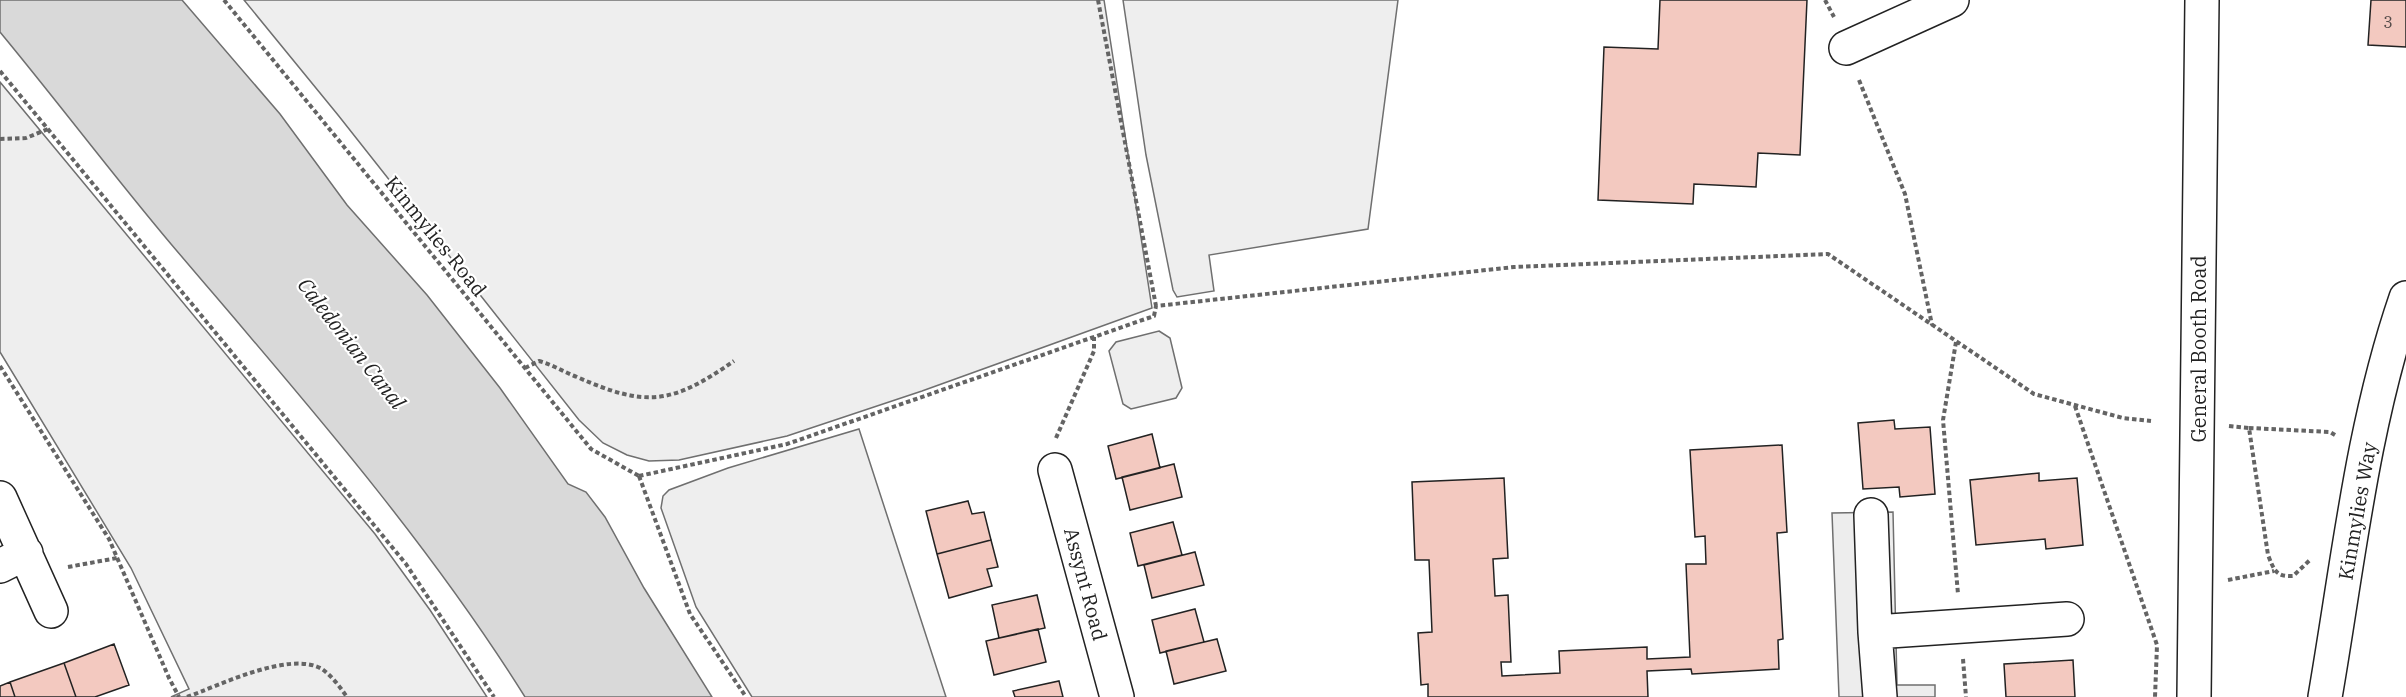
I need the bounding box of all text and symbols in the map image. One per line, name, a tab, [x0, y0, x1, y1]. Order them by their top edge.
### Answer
house number: 3	[2383, 12, 2393, 32]
street label: Kinmylies Road	[379, 170, 493, 302]
street label: General Booth Road	[2185, 255, 2212, 443]
water label: Caledonian Canal	[292, 271, 413, 415]
street label: Kinmylies Way	[2332, 440, 2382, 582]
street label: Assynt Road	[1058, 525, 1114, 643]

